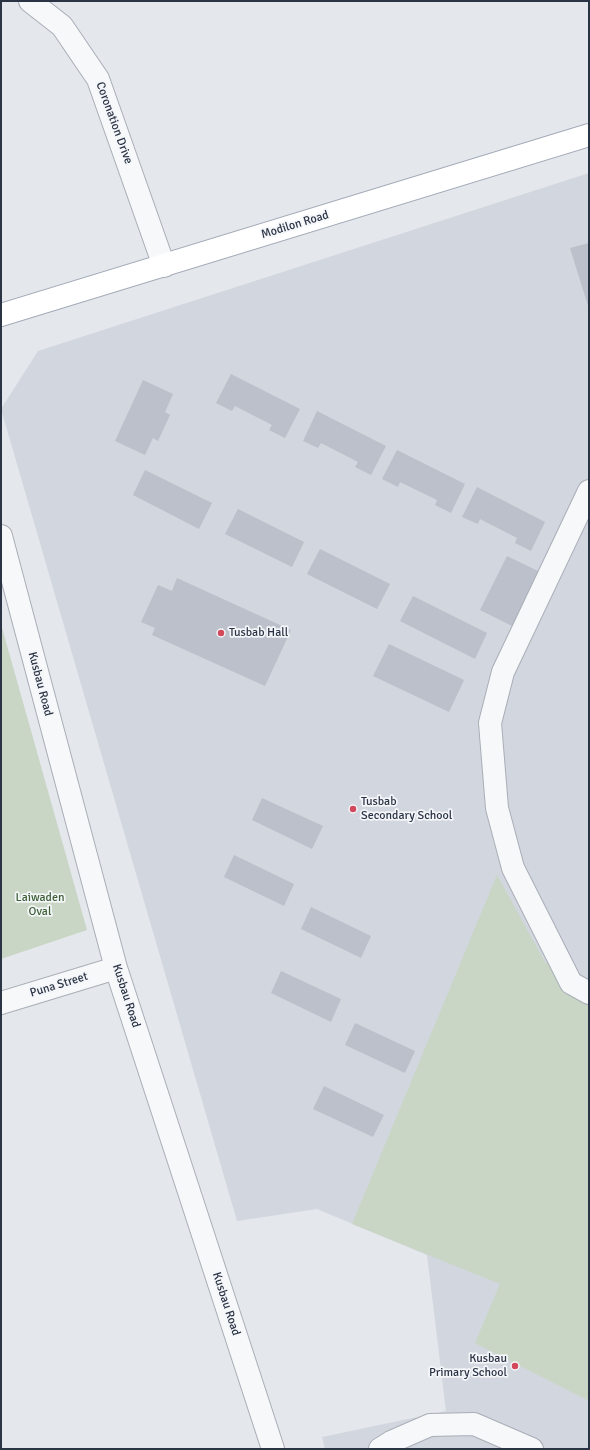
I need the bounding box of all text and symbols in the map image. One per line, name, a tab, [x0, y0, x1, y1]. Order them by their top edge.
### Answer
street label: Coronation Drive	[93, 80, 135, 166]
street label: Modilon Road	[259, 208, 331, 242]
place label: Tusbab Hall	[229, 626, 288, 640]
marker: Tusbab Hall	[216, 628, 226, 638]
street label: Kusbau Road	[24, 650, 56, 718]
place label: Tusbab Secondary School	[361, 795, 452, 823]
marker: Tusbab Secondary School	[348, 804, 358, 814]
park label: Laiwaden Oval	[16, 891, 64, 919]
street label: Kusbau Road	[109, 962, 143, 1030]
street label: Puna Street	[28, 969, 90, 1001]
street label: Kusbau Road	[209, 1270, 243, 1338]
place label: Kusbau Primary School	[429, 1352, 507, 1380]
marker: Kusbau Primary School	[510, 1361, 520, 1371]

